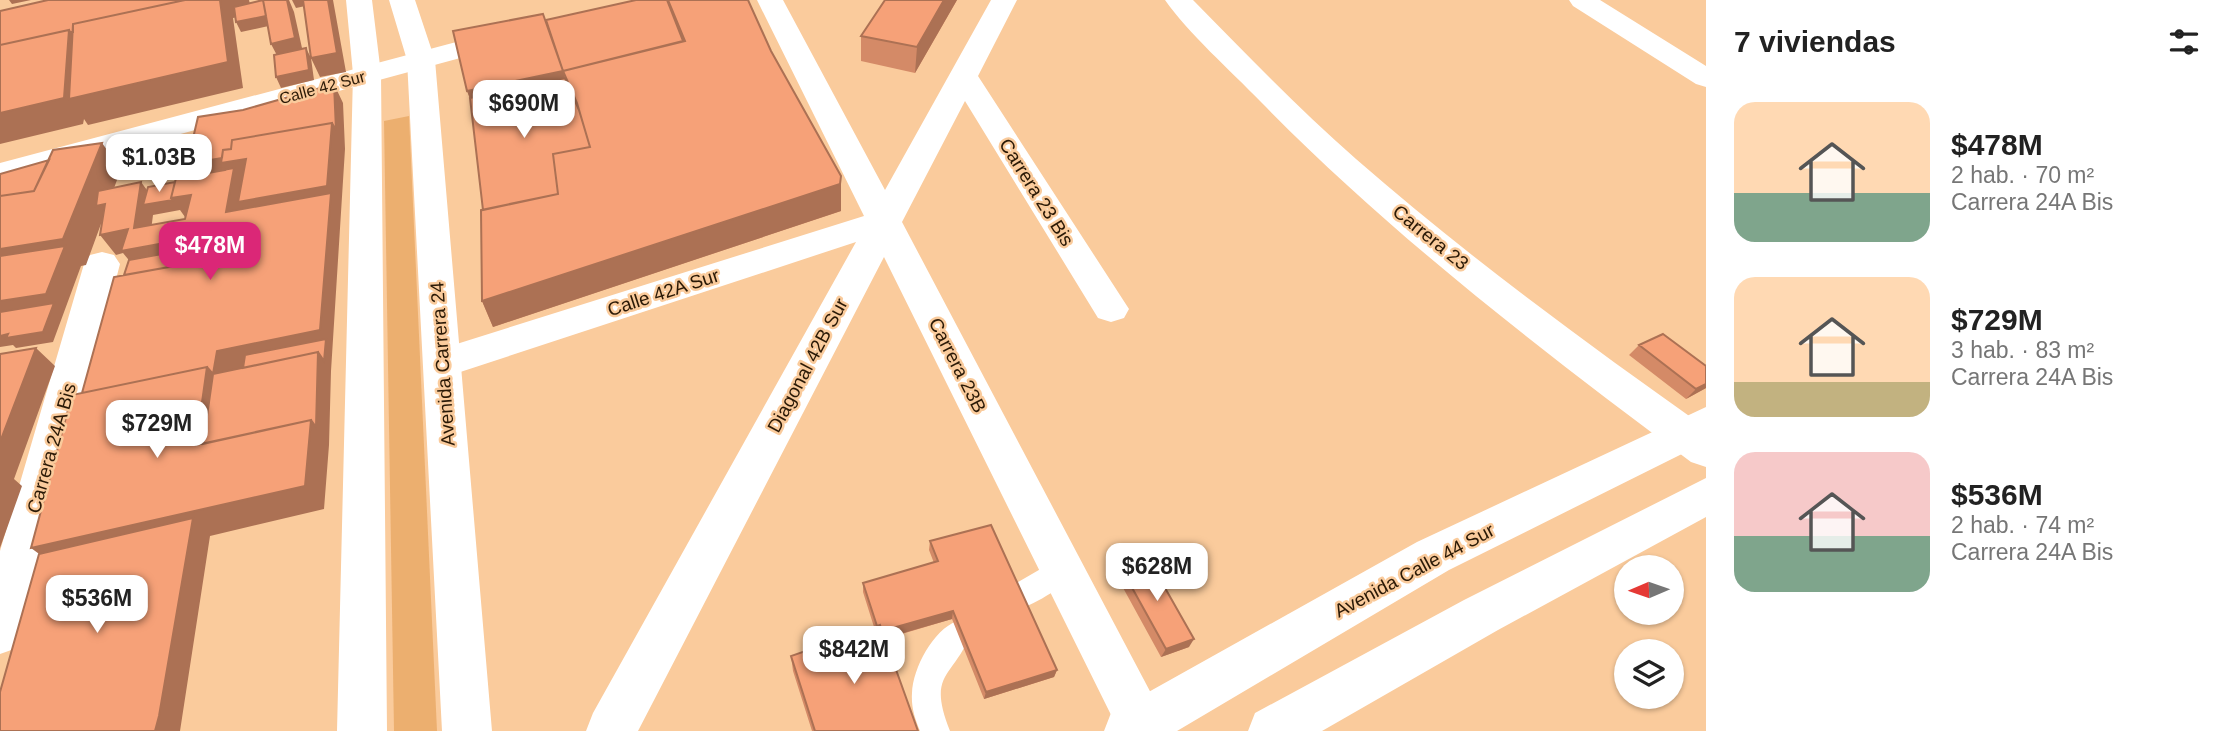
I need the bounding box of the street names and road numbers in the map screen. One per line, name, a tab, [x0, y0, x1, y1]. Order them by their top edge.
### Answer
street label: Calle 42 Sur	[277, 68, 368, 107]
street label: Carrera 23 Bis	[995, 135, 1078, 250]
street label: Carrera 23	[1389, 201, 1473, 274]
street label: Calle 42A Sur	[605, 264, 722, 320]
street label: Avenida Carrera 24	[426, 281, 459, 447]
street label: Diagonal 42B Sur	[763, 294, 852, 436]
street label: Carrera 23B	[925, 314, 990, 416]
street label: Carrera 24A Bis	[23, 381, 80, 515]
street label: Avenida Calle 44 Sur	[1331, 519, 1498, 622]

